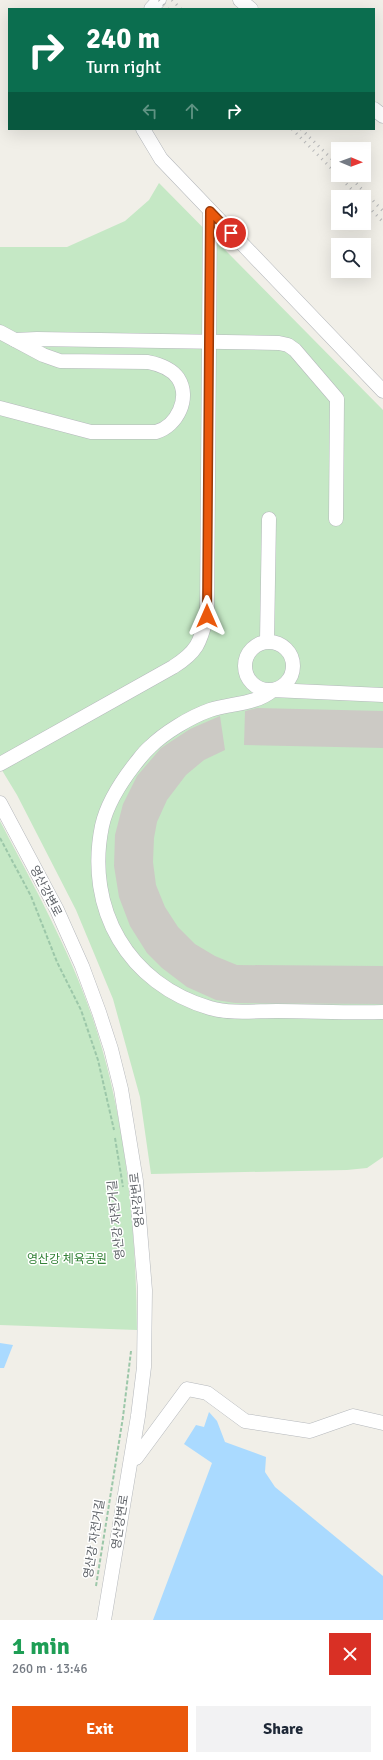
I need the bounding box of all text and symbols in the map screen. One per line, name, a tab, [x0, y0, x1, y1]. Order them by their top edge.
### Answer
text: 240 m	[86, 22, 160, 56]
icon: right	[20, 24, 72, 76]
text: Turn right	[86, 56, 161, 78]
icon: left	[139, 100, 161, 122]
icon: ahead	[181, 100, 203, 122]
icon: right	[223, 100, 245, 122]
north arrow	[331, 142, 371, 182]
map controls	[331, 142, 371, 278]
button: sound	[331, 190, 371, 230]
pin	[214, 216, 248, 250]
icon: arrive	[220, 222, 242, 244]
button: search	[331, 238, 371, 278]
position arrow	[186, 595, 228, 637]
street label: 영산강변로	[26, 863, 65, 919]
street label: 영산강변로	[127, 1172, 148, 1228]
street label: 영산강 자전거길	[105, 1179, 128, 1260]
park label: 영산강 체육공원	[27, 1252, 107, 1267]
street label: 영산강변로	[109, 1494, 132, 1551]
street label: 영산강 자전거길	[81, 1498, 108, 1580]
text: 1 min	[12, 1631, 70, 1661]
button: close	[329, 1633, 371, 1675]
text: 260 m · 13:46	[12, 1661, 88, 1677]
button: Exit	[12, 1706, 188, 1752]
button: Share	[196, 1706, 371, 1752]

